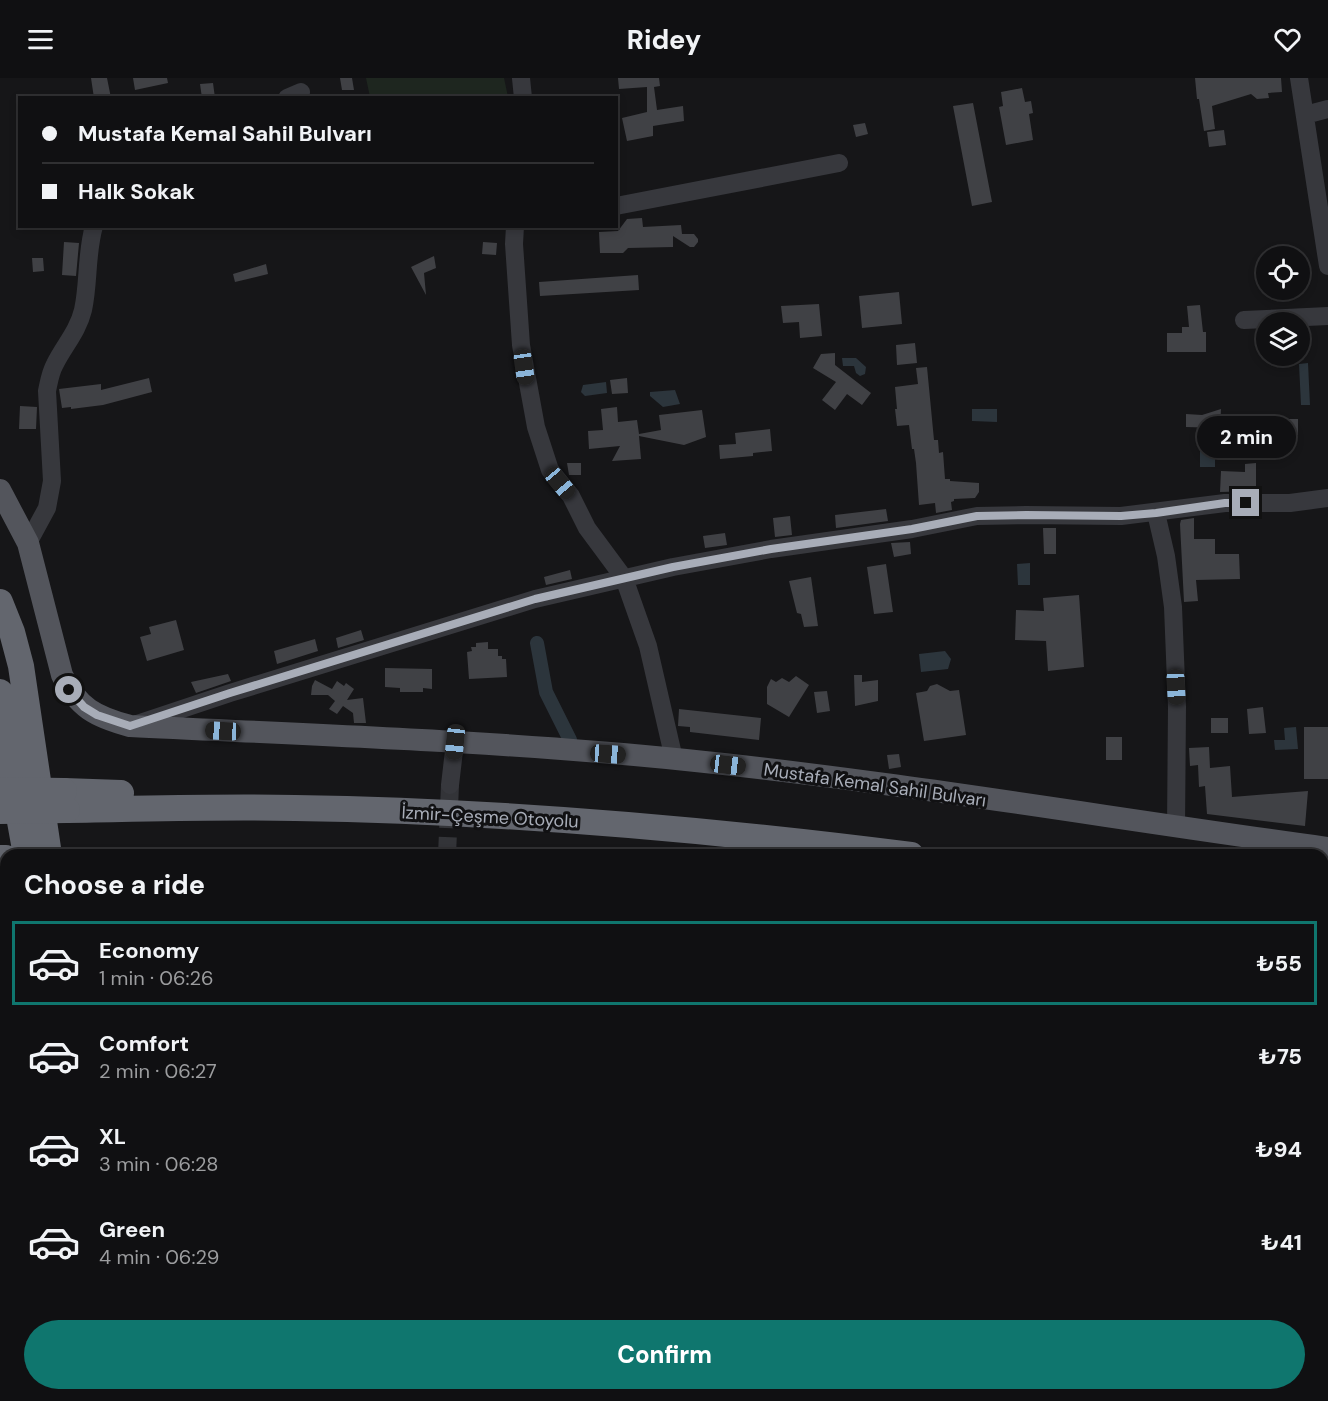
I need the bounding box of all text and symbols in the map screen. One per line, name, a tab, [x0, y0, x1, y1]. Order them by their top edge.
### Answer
text: Ridey	[627, 22, 701, 57]
icon: menu	[24, 23, 57, 56]
icon: heart	[1271, 23, 1304, 56]
text: Mustafa Kemal Sahil Bulvarı	[78, 119, 372, 148]
text: Halk Sokak	[78, 177, 195, 206]
map controls	[1256, 246, 1310, 366]
button: locate	[1256, 246, 1310, 300]
button: layers	[1256, 312, 1310, 366]
car	[513, 348, 535, 386]
callout: 2 min	[1196, 416, 1296, 458]
text: 2 min	[1220, 424, 1273, 450]
car	[542, 463, 578, 503]
route end	[1232, 489, 1259, 516]
car	[1166, 669, 1186, 705]
route start	[55, 676, 82, 703]
car	[205, 721, 241, 741]
car	[444, 723, 466, 761]
car	[589, 744, 627, 764]
car	[709, 754, 747, 776]
street label: Mustafa Kemal Sahil Bulvarı	[762, 757, 988, 813]
street label: İzmir-Çeşme Otoyolu	[401, 800, 579, 834]
text: Choose a ride	[24, 867, 205, 902]
icon: car	[27, 936, 81, 990]
text: Economy	[99, 936, 199, 965]
text: ₺55	[1256, 949, 1302, 978]
text: 1 min · 06:26	[99, 965, 214, 991]
icon: car	[27, 1029, 81, 1083]
text: Comfort	[99, 1029, 189, 1058]
text: ₺75	[1259, 1042, 1302, 1071]
text: 2 min · 06:27	[99, 1058, 217, 1084]
icon: car	[27, 1122, 81, 1176]
text: XL	[99, 1122, 126, 1151]
text: ₺94	[1255, 1135, 1302, 1164]
text: 3 min · 06:28	[99, 1151, 218, 1177]
icon: car	[27, 1215, 81, 1269]
text: Green	[99, 1215, 165, 1244]
text: ₺41	[1261, 1228, 1302, 1257]
text: 4 min · 06:29	[99, 1244, 219, 1270]
button: Confirm	[24, 1320, 1305, 1389]

